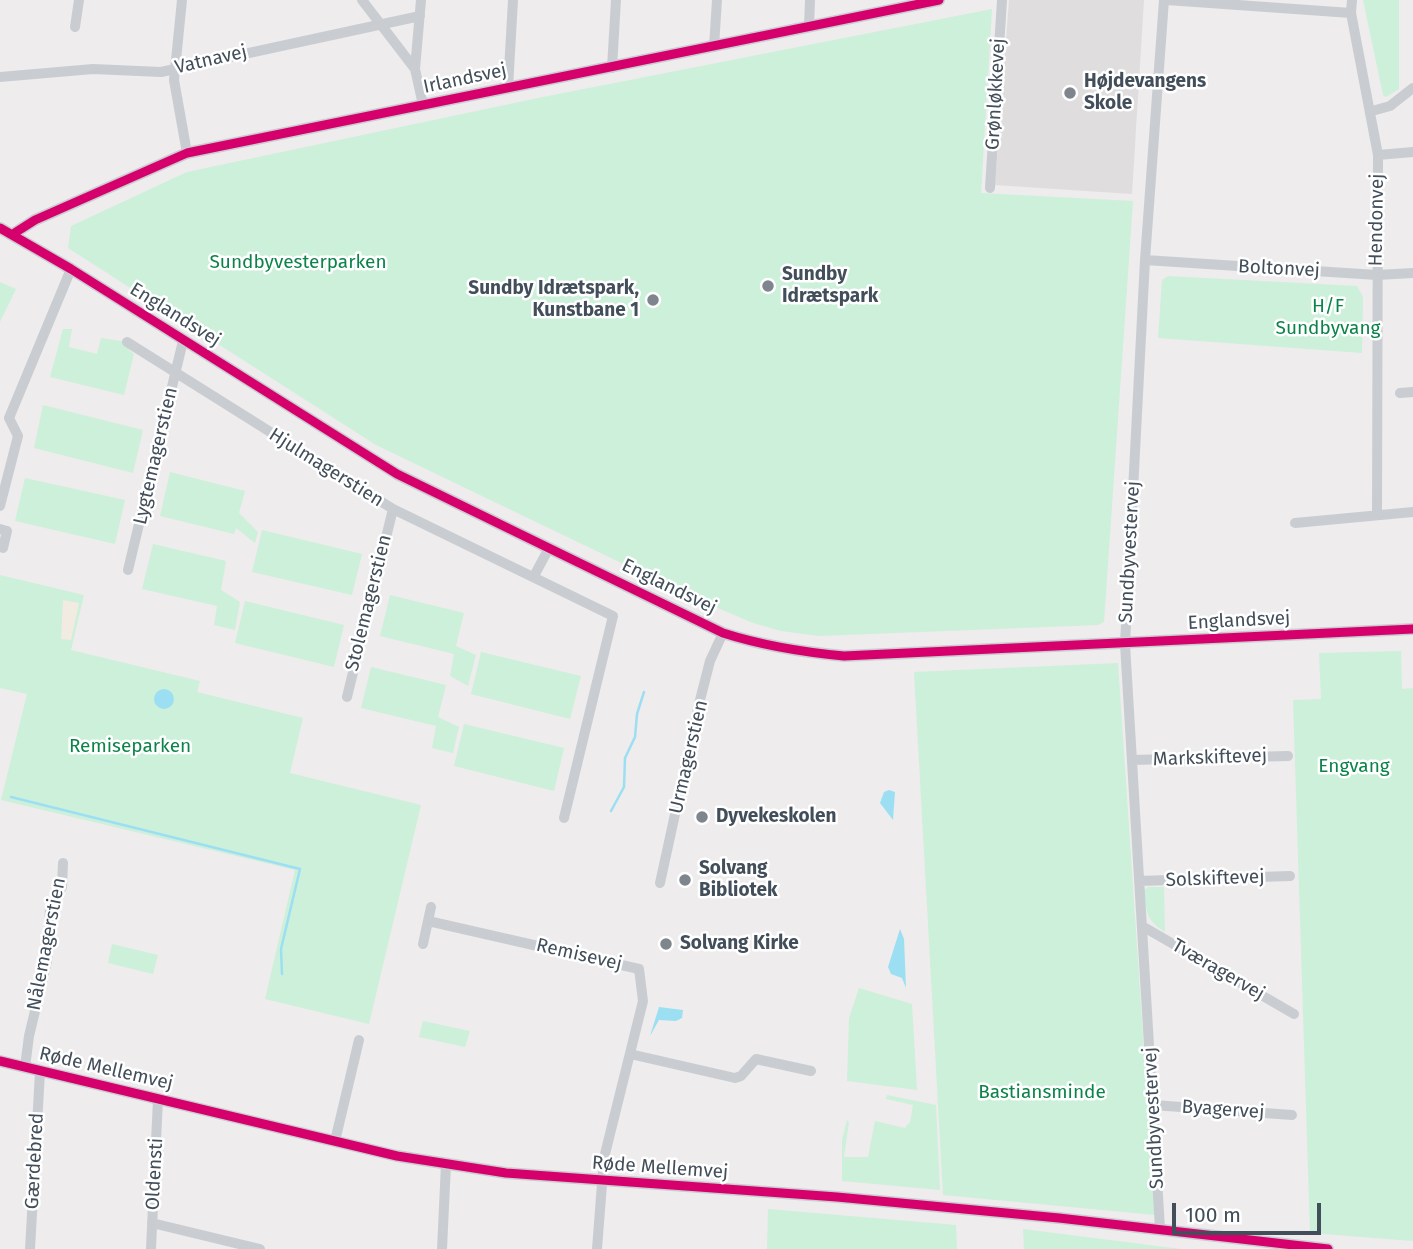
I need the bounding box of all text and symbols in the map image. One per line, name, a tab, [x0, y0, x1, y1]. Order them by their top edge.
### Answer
street label: Grønløkkevej	[982, 37, 1010, 151]
street label: Vatnavej	[173, 41, 249, 79]
street label: Irlandsvej	[421, 59, 509, 99]
place label: Højdevangens Skole	[1084, 71, 1206, 115]
marker: Højdevangens Skole	[1062, 85, 1078, 101]
street label: Hendonvej	[1365, 173, 1389, 267]
park label: Sundbyvesterparken	[209, 252, 387, 274]
street label: Boltonvej	[1238, 255, 1320, 283]
place label: Sundby Idrætspark	[782, 264, 878, 308]
street label: Englandsvej	[125, 278, 225, 352]
place label: Sundby Idrætspark, Kunstbane 1	[468, 278, 639, 322]
marker: Sundby Idrætspark	[760, 278, 776, 294]
marker: Sundby Idrætspark, Kunstbane 1	[645, 292, 661, 308]
park label: H/F Sundbyvang	[1276, 296, 1380, 340]
street label: Lygtemagerstien	[129, 385, 183, 527]
street label: Hjulmagerstien	[264, 424, 388, 512]
street label: Sundbyvestervej	[1115, 480, 1145, 624]
street label: Stolemagerstien	[341, 532, 397, 674]
street label: Englandsvej	[618, 554, 720, 620]
street label: Englandsvej	[1187, 607, 1291, 635]
street label: Urmagerstien	[665, 698, 713, 816]
park label: Remiseparken	[69, 736, 191, 758]
street label: Markskiftevej	[1153, 745, 1267, 771]
park label: Engvang	[1318, 756, 1390, 778]
place label: Dyvekeskolen	[716, 806, 837, 828]
marker: Dyvekeskolen	[694, 809, 710, 825]
place label: Solvang Bibliotek	[699, 858, 777, 902]
street label: Solskiftevej	[1165, 866, 1265, 892]
marker: Solvang Bibliotek	[677, 872, 693, 888]
street label: Nålemagerstien	[23, 876, 71, 1012]
place label: Solvang Kirke	[680, 933, 799, 955]
street label: Remisevej	[534, 934, 624, 976]
street label: Tværagervej	[1168, 934, 1268, 1006]
marker: Solvang Kirke	[658, 936, 674, 952]
street label: Røde Mellemvej	[37, 1043, 175, 1095]
street label: Sundbyvestervej	[1139, 1046, 1169, 1190]
park label: Bastiansminde	[978, 1082, 1106, 1104]
street label: Byagervej	[1181, 1096, 1265, 1124]
street label: Gærdebred	[21, 1112, 49, 1210]
street label: Oldensti	[142, 1137, 168, 1211]
street label: Røde Mellemvej	[591, 1152, 729, 1184]
scale bar	[1175, 1190, 1324, 1234]
text: 100 m	[1185, 1202, 1241, 1228]

